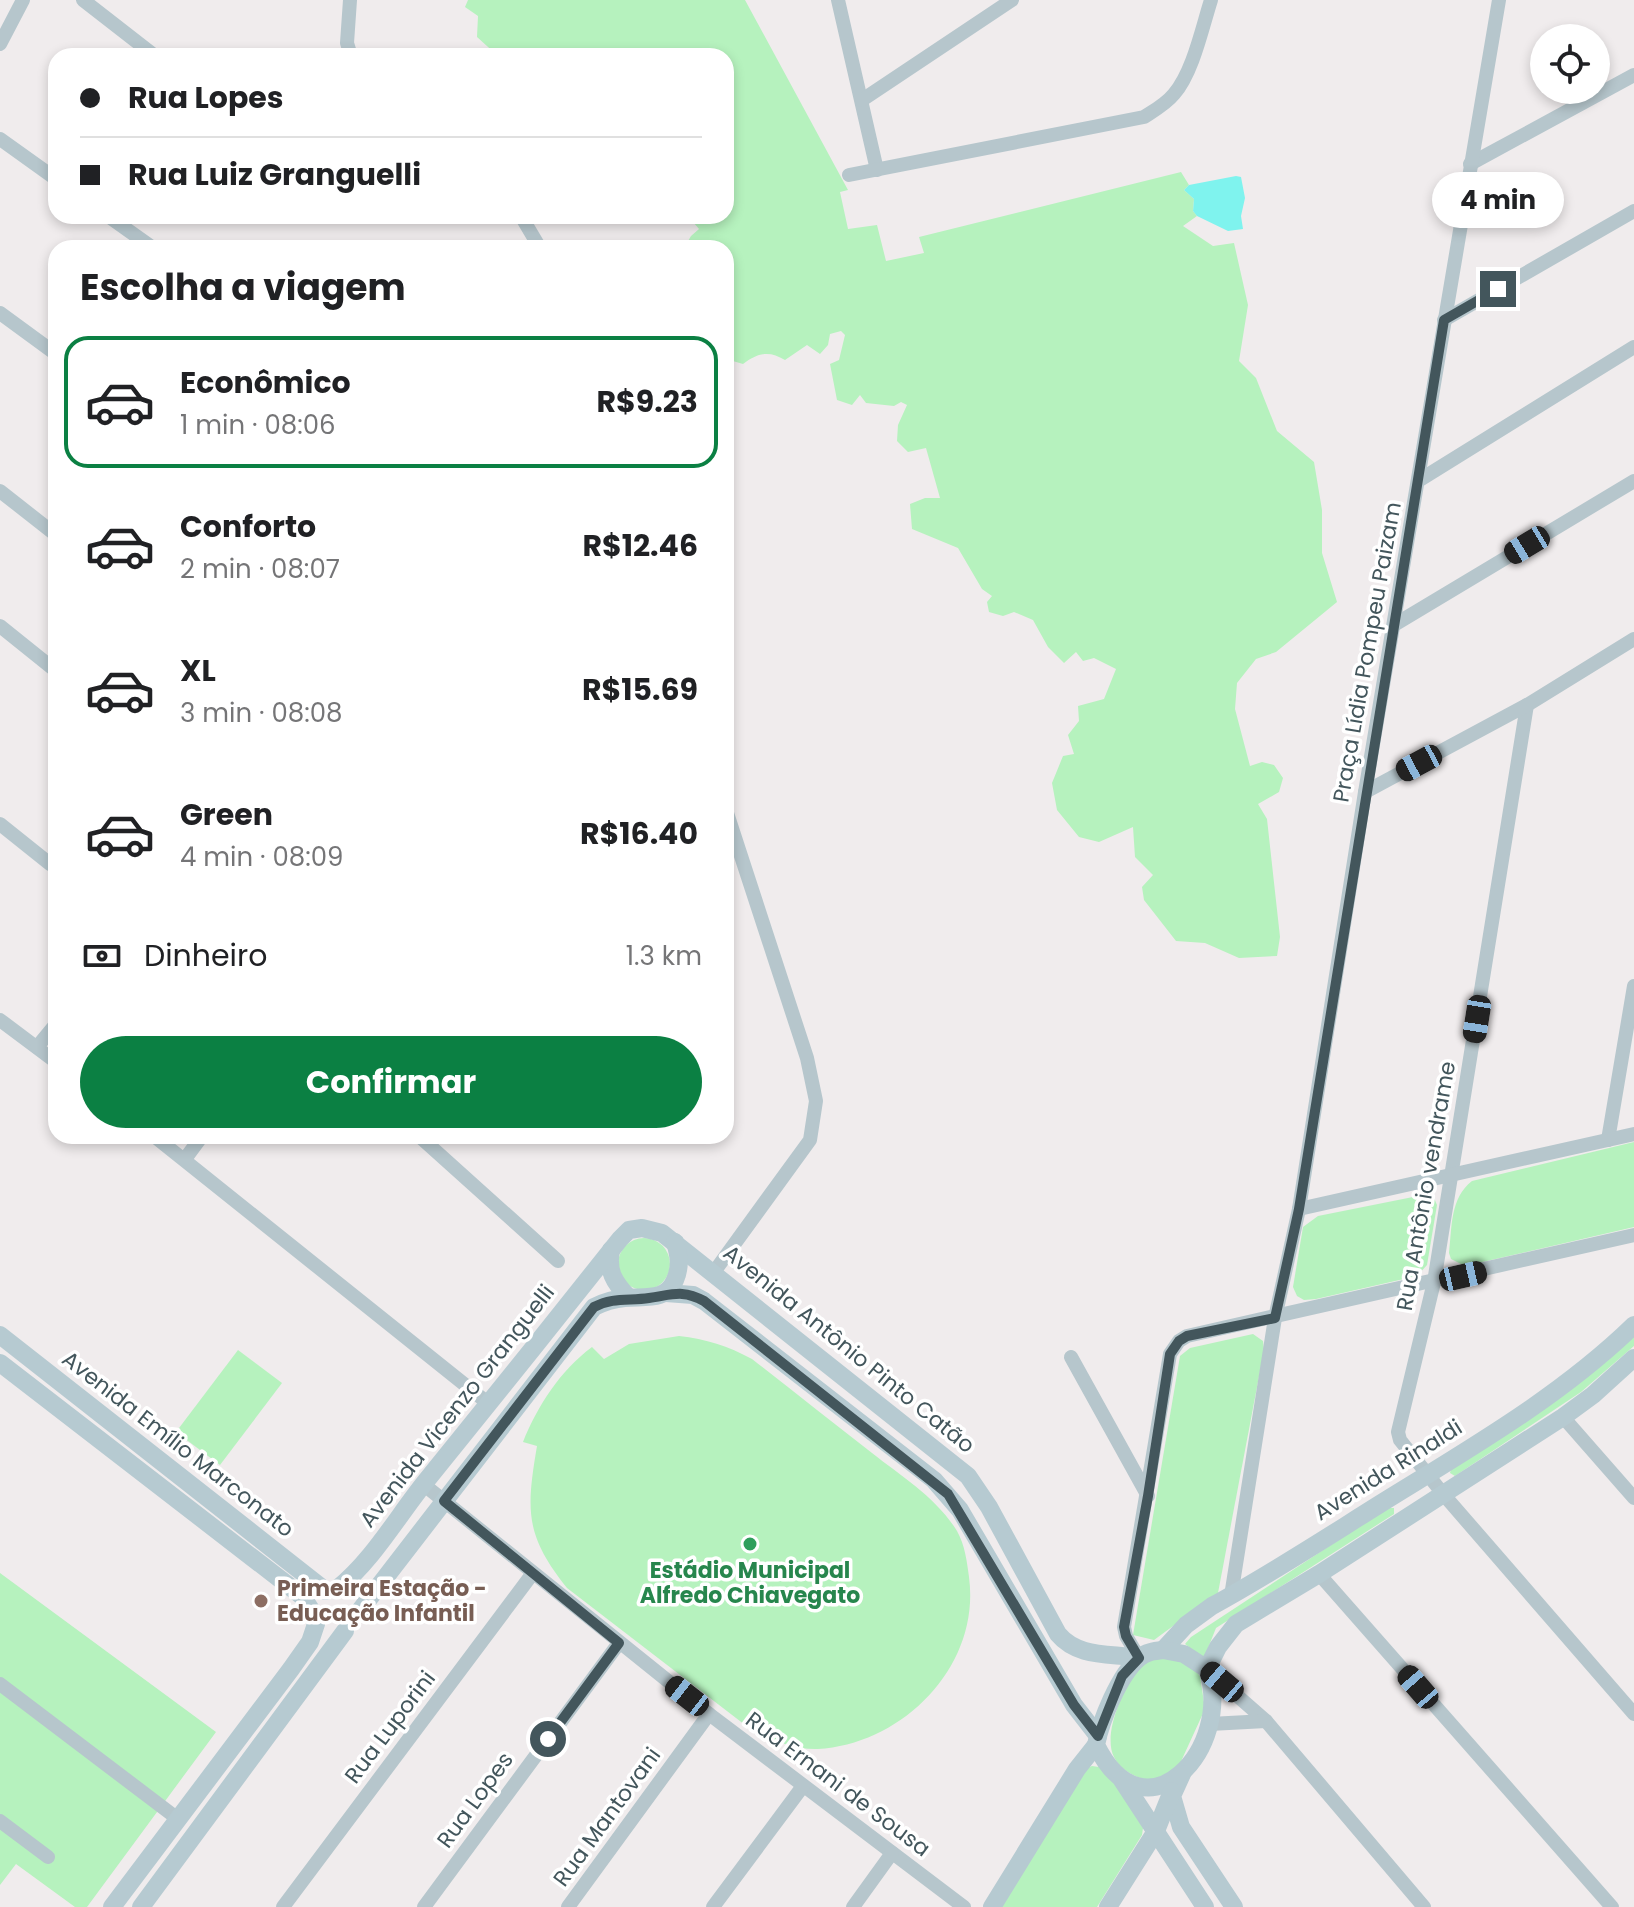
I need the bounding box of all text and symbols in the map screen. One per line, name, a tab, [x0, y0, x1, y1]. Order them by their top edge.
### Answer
map controls	[1530, 24, 1610, 104]
button: locate	[1530, 24, 1610, 104]
text: Rua Lopes	[128, 76, 284, 119]
text: Rua Luiz Granguelli	[128, 153, 421, 196]
callout: 4 min	[1432, 173, 1564, 229]
text: 4 min	[1460, 182, 1536, 218]
text: Escolha a viagem	[80, 262, 406, 313]
route end	[1480, 271, 1516, 307]
text: Econômico	[180, 361, 351, 404]
icon: car	[84, 366, 156, 438]
text: R$9.23	[597, 380, 698, 423]
text: 1 min · 08:06	[180, 407, 336, 443]
street label: Praça Lídia Pompeu Paizam	[1325, 499, 1409, 805]
text: Conforto	[180, 505, 316, 548]
icon: car	[84, 510, 156, 582]
car	[1500, 522, 1554, 568]
text: R$12.46	[582, 524, 698, 567]
text: 2 min · 08:07	[180, 551, 340, 587]
text: XL	[180, 649, 216, 692]
icon: car	[84, 654, 156, 726]
text: R$15.69	[582, 668, 698, 711]
text: 3 min · 08:08	[180, 695, 342, 731]
car	[1392, 741, 1446, 785]
text: Green	[180, 793, 273, 836]
icon: car	[84, 798, 156, 870]
text: R$16.40	[580, 812, 698, 855]
text: 4 min · 08:09	[180, 839, 344, 875]
icon: cash	[80, 934, 124, 978]
text: Dinheiro	[144, 934, 267, 977]
text: 1.3 km	[626, 938, 702, 974]
car	[1461, 993, 1493, 1045]
button: Confirmar	[80, 1036, 702, 1128]
street label: Rua Antônio vendrame	[1389, 1059, 1463, 1313]
street label: Avenida Antônio Pinto Catão	[717, 1238, 981, 1460]
car	[1437, 1259, 1489, 1293]
street label: Avenida Vicenzo Granguelli	[352, 1278, 562, 1534]
street label: Avenida Emílio Marconato	[56, 1344, 300, 1544]
street label: Avenida Rinaldi	[1308, 1412, 1468, 1528]
marker: Estádio Municipal Alfredo Chiavegato	[741, 1535, 759, 1553]
place label: Estádio Municipal Alfredo Chiavegato	[640, 1555, 860, 1611]
place label: Primeira Estação - Educação Infantil	[277, 1573, 487, 1629]
marker: Primeira Estação - Educação Infantil	[252, 1592, 270, 1610]
car	[1196, 1657, 1248, 1707]
car	[1393, 1661, 1443, 1713]
street label: Rua Luporini	[337, 1664, 443, 1790]
car	[661, 1672, 713, 1720]
street label: Rua Ernani de Sousa	[739, 1704, 937, 1864]
route start	[530, 1721, 566, 1757]
street label: Rua Mantovani	[546, 1741, 668, 1893]
street label: Rua Lopes	[430, 1746, 520, 1854]

